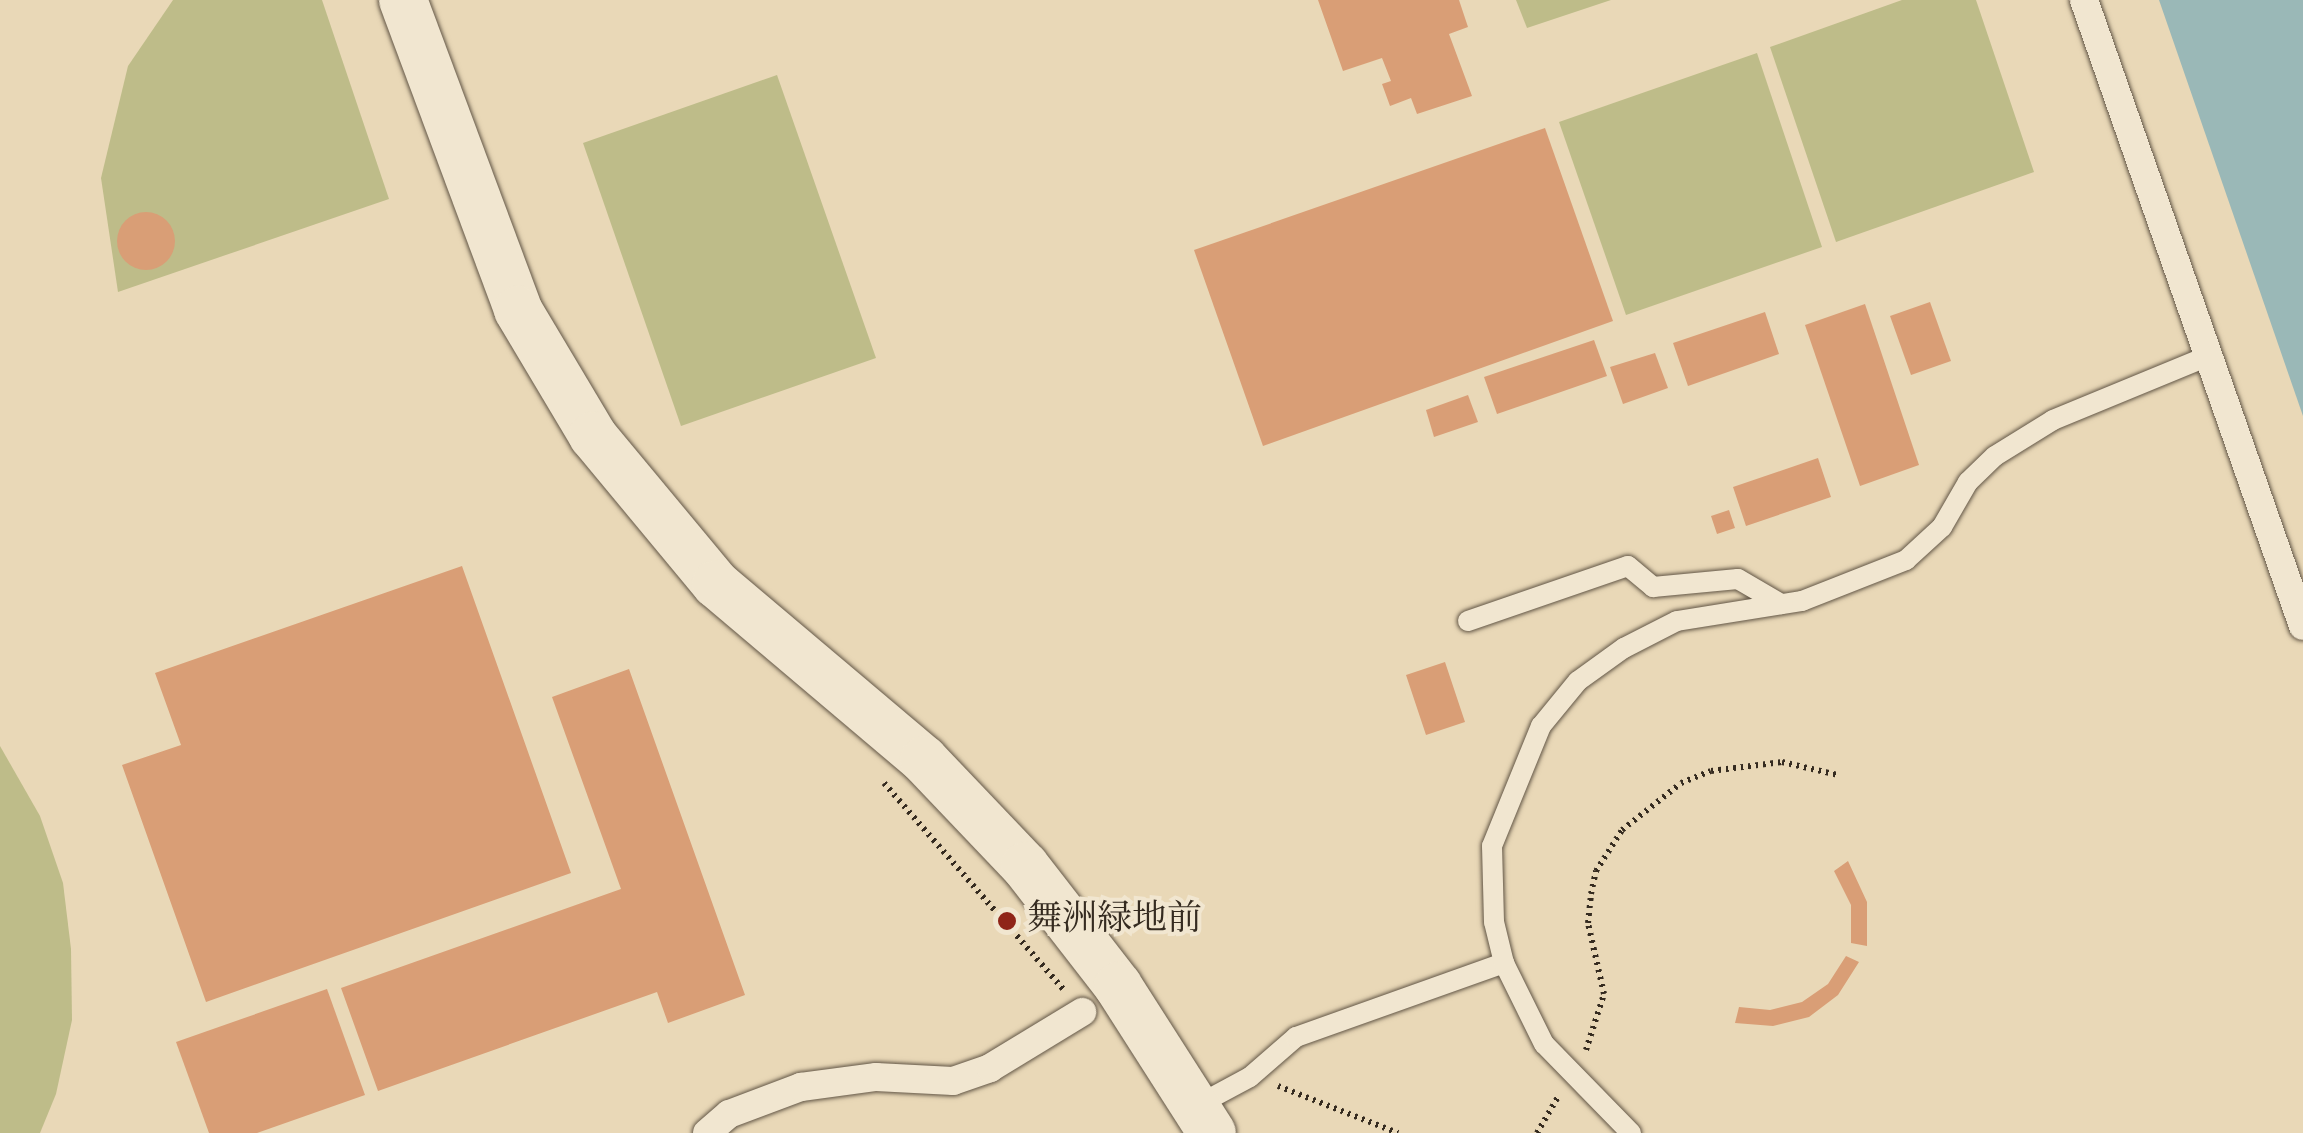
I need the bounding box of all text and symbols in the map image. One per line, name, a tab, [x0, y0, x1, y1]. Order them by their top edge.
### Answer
place label: 舞洲緑地前	[1027, 900, 1202, 942]
marker: 舞洲緑地前	[996, 910, 1018, 932]

